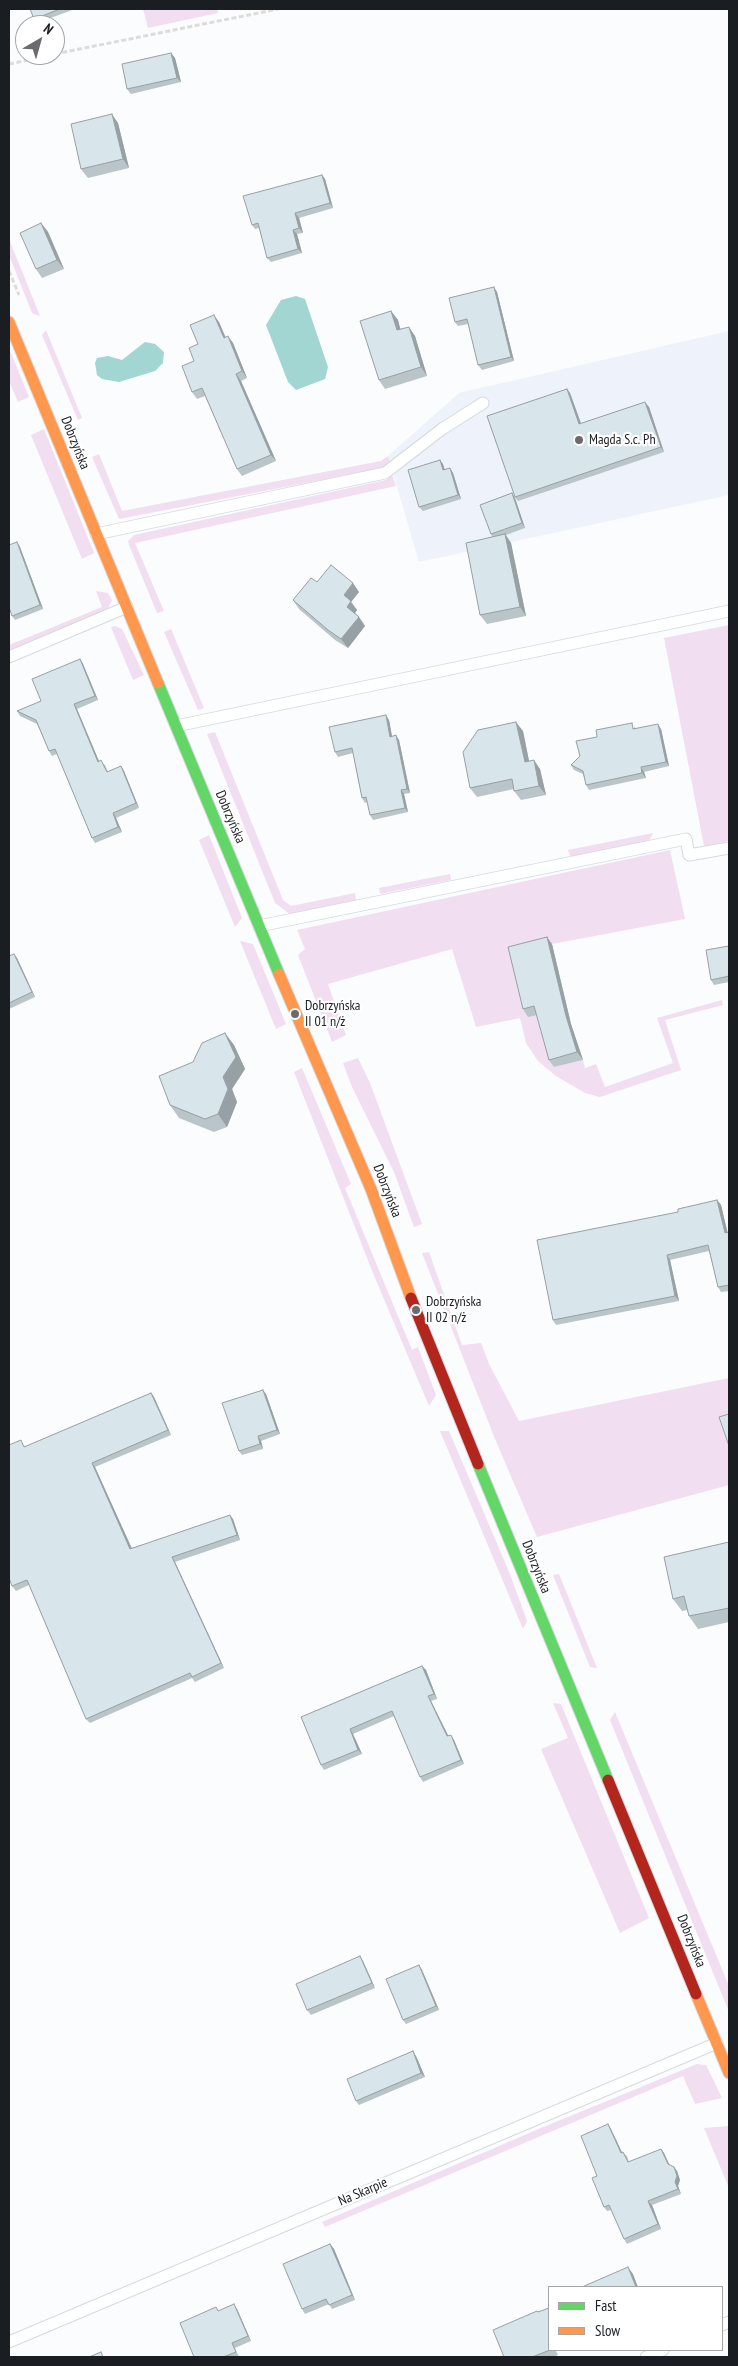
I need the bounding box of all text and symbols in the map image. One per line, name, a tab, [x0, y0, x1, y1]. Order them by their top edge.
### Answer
north arrow	[15, 15, 65, 65]
text: N	[40, 20, 57, 38]
street label: Dobrzyńska	[57, 414, 93, 472]
place label: Magda S.c. Ph	[589, 432, 656, 448]
marker: Magda S.c. Ph	[573, 434, 585, 446]
street label: Dobrzyńska	[211, 788, 249, 846]
place label: Dobrzyńska II 01 n/ż	[305, 998, 360, 1030]
marker: Dobrzyńska II 01 n/ż	[289, 1008, 301, 1020]
street label: Dobrzyńska	[369, 1162, 405, 1220]
place label: Dobrzyńska II 02 n/ż	[426, 1294, 481, 1326]
marker: Dobrzyńska II 02 n/ż	[410, 1304, 422, 1316]
street label: Dobrzyńska	[518, 1538, 554, 1596]
street label: Dobrzyńska	[673, 1912, 709, 1970]
street label: Na Skarpie	[336, 2174, 390, 2210]
legend	[548, 2286, 723, 2351]
text: Fast	[595, 2296, 616, 2315]
text: Slow	[595, 2321, 620, 2340]

